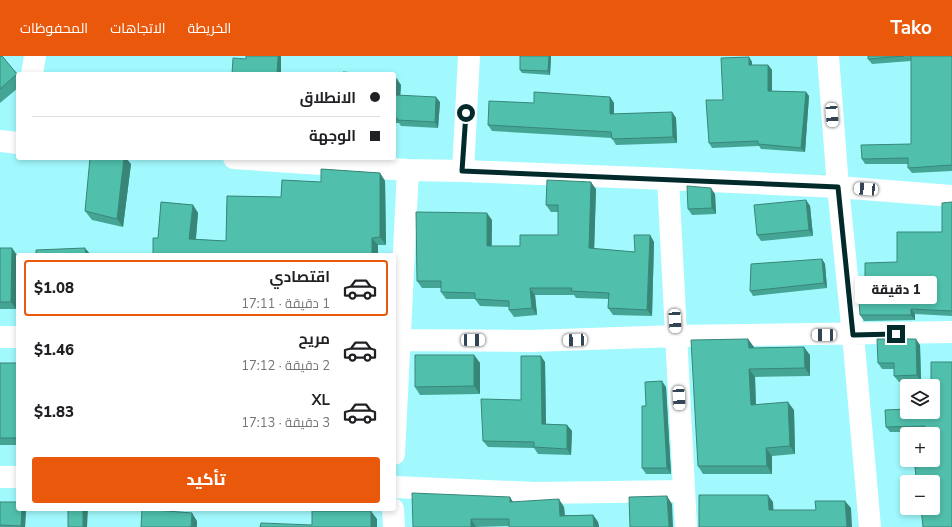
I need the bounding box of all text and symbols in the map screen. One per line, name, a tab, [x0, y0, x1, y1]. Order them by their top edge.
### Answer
text: Tako	[890, 15, 932, 41]
text: المحفوظات	[20, 19, 88, 38]
text: الاتجاهات	[110, 19, 166, 38]
text: الخريطة	[188, 19, 231, 38]
text: الانطلاق	[300, 88, 356, 108]
car	[825, 103, 839, 127]
route start	[457, 104, 475, 122]
text: الوجهة	[309, 126, 356, 146]
car	[854, 182, 878, 196]
text: اقتصادي	[270, 267, 330, 287]
icon: car	[342, 270, 378, 306]
callout: 1 دقيقة	[855, 276, 937, 304]
text: $1.08	[34, 278, 74, 298]
text: 1 دقيقة	[871, 281, 921, 299]
text: 1 دقيقة · 17:11	[241, 295, 330, 313]
car	[668, 309, 682, 333]
route end	[887, 325, 905, 343]
text: مريح	[298, 329, 330, 349]
car	[812, 329, 836, 341]
icon: car	[342, 332, 378, 368]
car	[461, 334, 485, 346]
car	[563, 334, 587, 346]
text: $1.46	[34, 340, 74, 360]
text: 2 دقيقة · 17:12	[241, 357, 330, 375]
map controls	[900, 379, 940, 515]
button: layers	[900, 379, 940, 419]
car	[672, 386, 686, 410]
text: XL	[311, 390, 330, 410]
icon: car	[342, 394, 378, 430]
text: $1.83	[34, 402, 74, 422]
text: 3 دقيقة · 17:13	[241, 414, 330, 432]
button: +	[900, 427, 940, 467]
button: تأكيد	[32, 457, 380, 503]
button: −	[900, 475, 940, 515]

